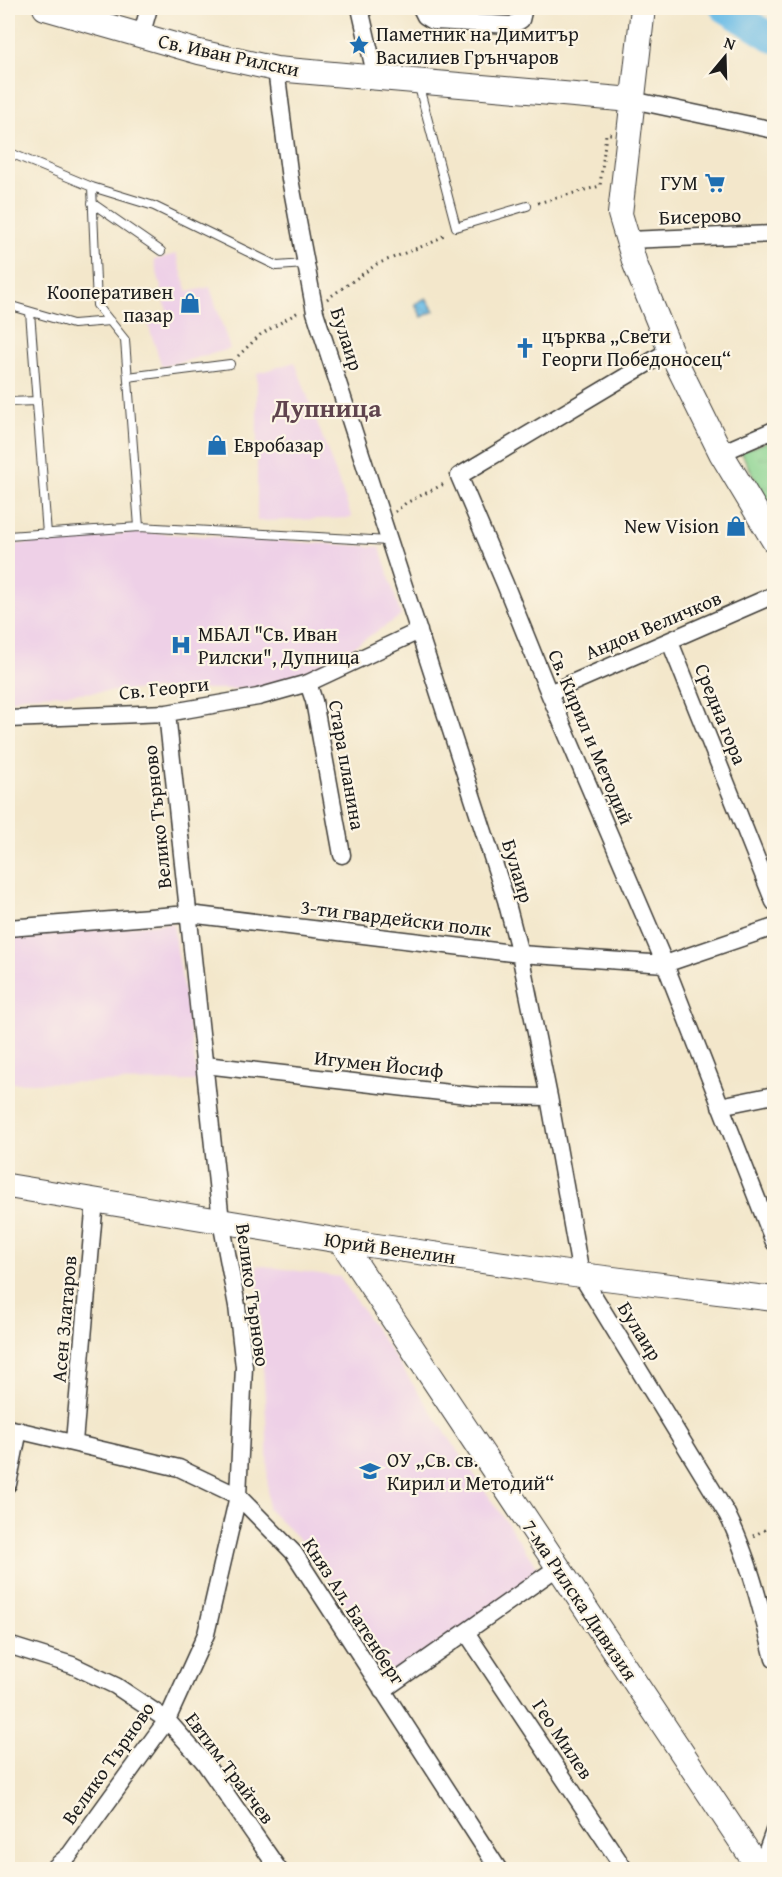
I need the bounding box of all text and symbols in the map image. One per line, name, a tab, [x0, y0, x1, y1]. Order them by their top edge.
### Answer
place label: Паметник на Димитър Василиев Грънчаров	[376, 19, 579, 71]
street label: Св. Иван Рилски	[156, 25, 302, 84]
north arrow	[695, 27, 755, 87]
text: N	[721, 30, 739, 56]
place icon: Паметник на Димитър Василиев Грънчаров	[347, 33, 371, 57]
place label: ГУМ	[660, 168, 698, 197]
supermarket icon: ГУМ	[703, 171, 727, 195]
street label: Бисерово	[658, 200, 742, 231]
place label: Кооперативен пазар	[47, 277, 173, 329]
shop icon: Кооперативен пазар	[178, 291, 202, 315]
street label: Булаир	[324, 304, 371, 374]
place label: църква „Свети Георги Победоносец“	[542, 321, 731, 373]
church icon: църква „Свети Георги Победоносец“	[513, 336, 537, 360]
district label: Дупница	[271, 388, 382, 427]
place label: Евробазар	[234, 430, 324, 459]
shop icon: Евробазар	[205, 433, 229, 457]
place label: New Vision	[624, 511, 719, 540]
shop icon: New Vision	[724, 514, 748, 538]
street label: Андон Величков	[580, 583, 725, 666]
place label: МБАЛ "Св. Иван Рилски", Дупница	[198, 619, 360, 671]
hospital icon: МБАЛ "Св. Иван Рилски", Дупница	[169, 633, 193, 657]
street label: Св. Кирил и Методий	[541, 645, 642, 829]
street label: Средна гора	[688, 659, 755, 769]
street label: Св. Георги	[118, 668, 210, 707]
street label: Стара планина	[322, 698, 373, 832]
street label: Велико Търново	[135, 744, 178, 890]
street label: Булаир	[495, 836, 542, 906]
street label: 3-ти гвардейски полк	[299, 891, 494, 944]
street label: Игумен Йосиф	[313, 1042, 445, 1085]
street label: Велико Търново	[229, 1222, 278, 1368]
street label: Юрий Венелин	[323, 1224, 458, 1271]
street label: Асен Златаров	[44, 1254, 83, 1384]
street label: Булаир	[611, 1296, 670, 1366]
place label: ОУ „Св. св. Кирил и Методий“	[387, 1445, 554, 1497]
school or university icon: ОУ „Св. св. Кирил и Методий“	[358, 1459, 382, 1483]
street label: 7-ма Рилска Дивизия	[516, 1513, 645, 1686]
street label: Княз Ал. Батенберг	[296, 1532, 413, 1690]
street label: Гео Милев	[526, 1693, 601, 1785]
street label: Велико Търново	[54, 1695, 161, 1830]
street label: Евтим Трайчев	[179, 1706, 282, 1830]

